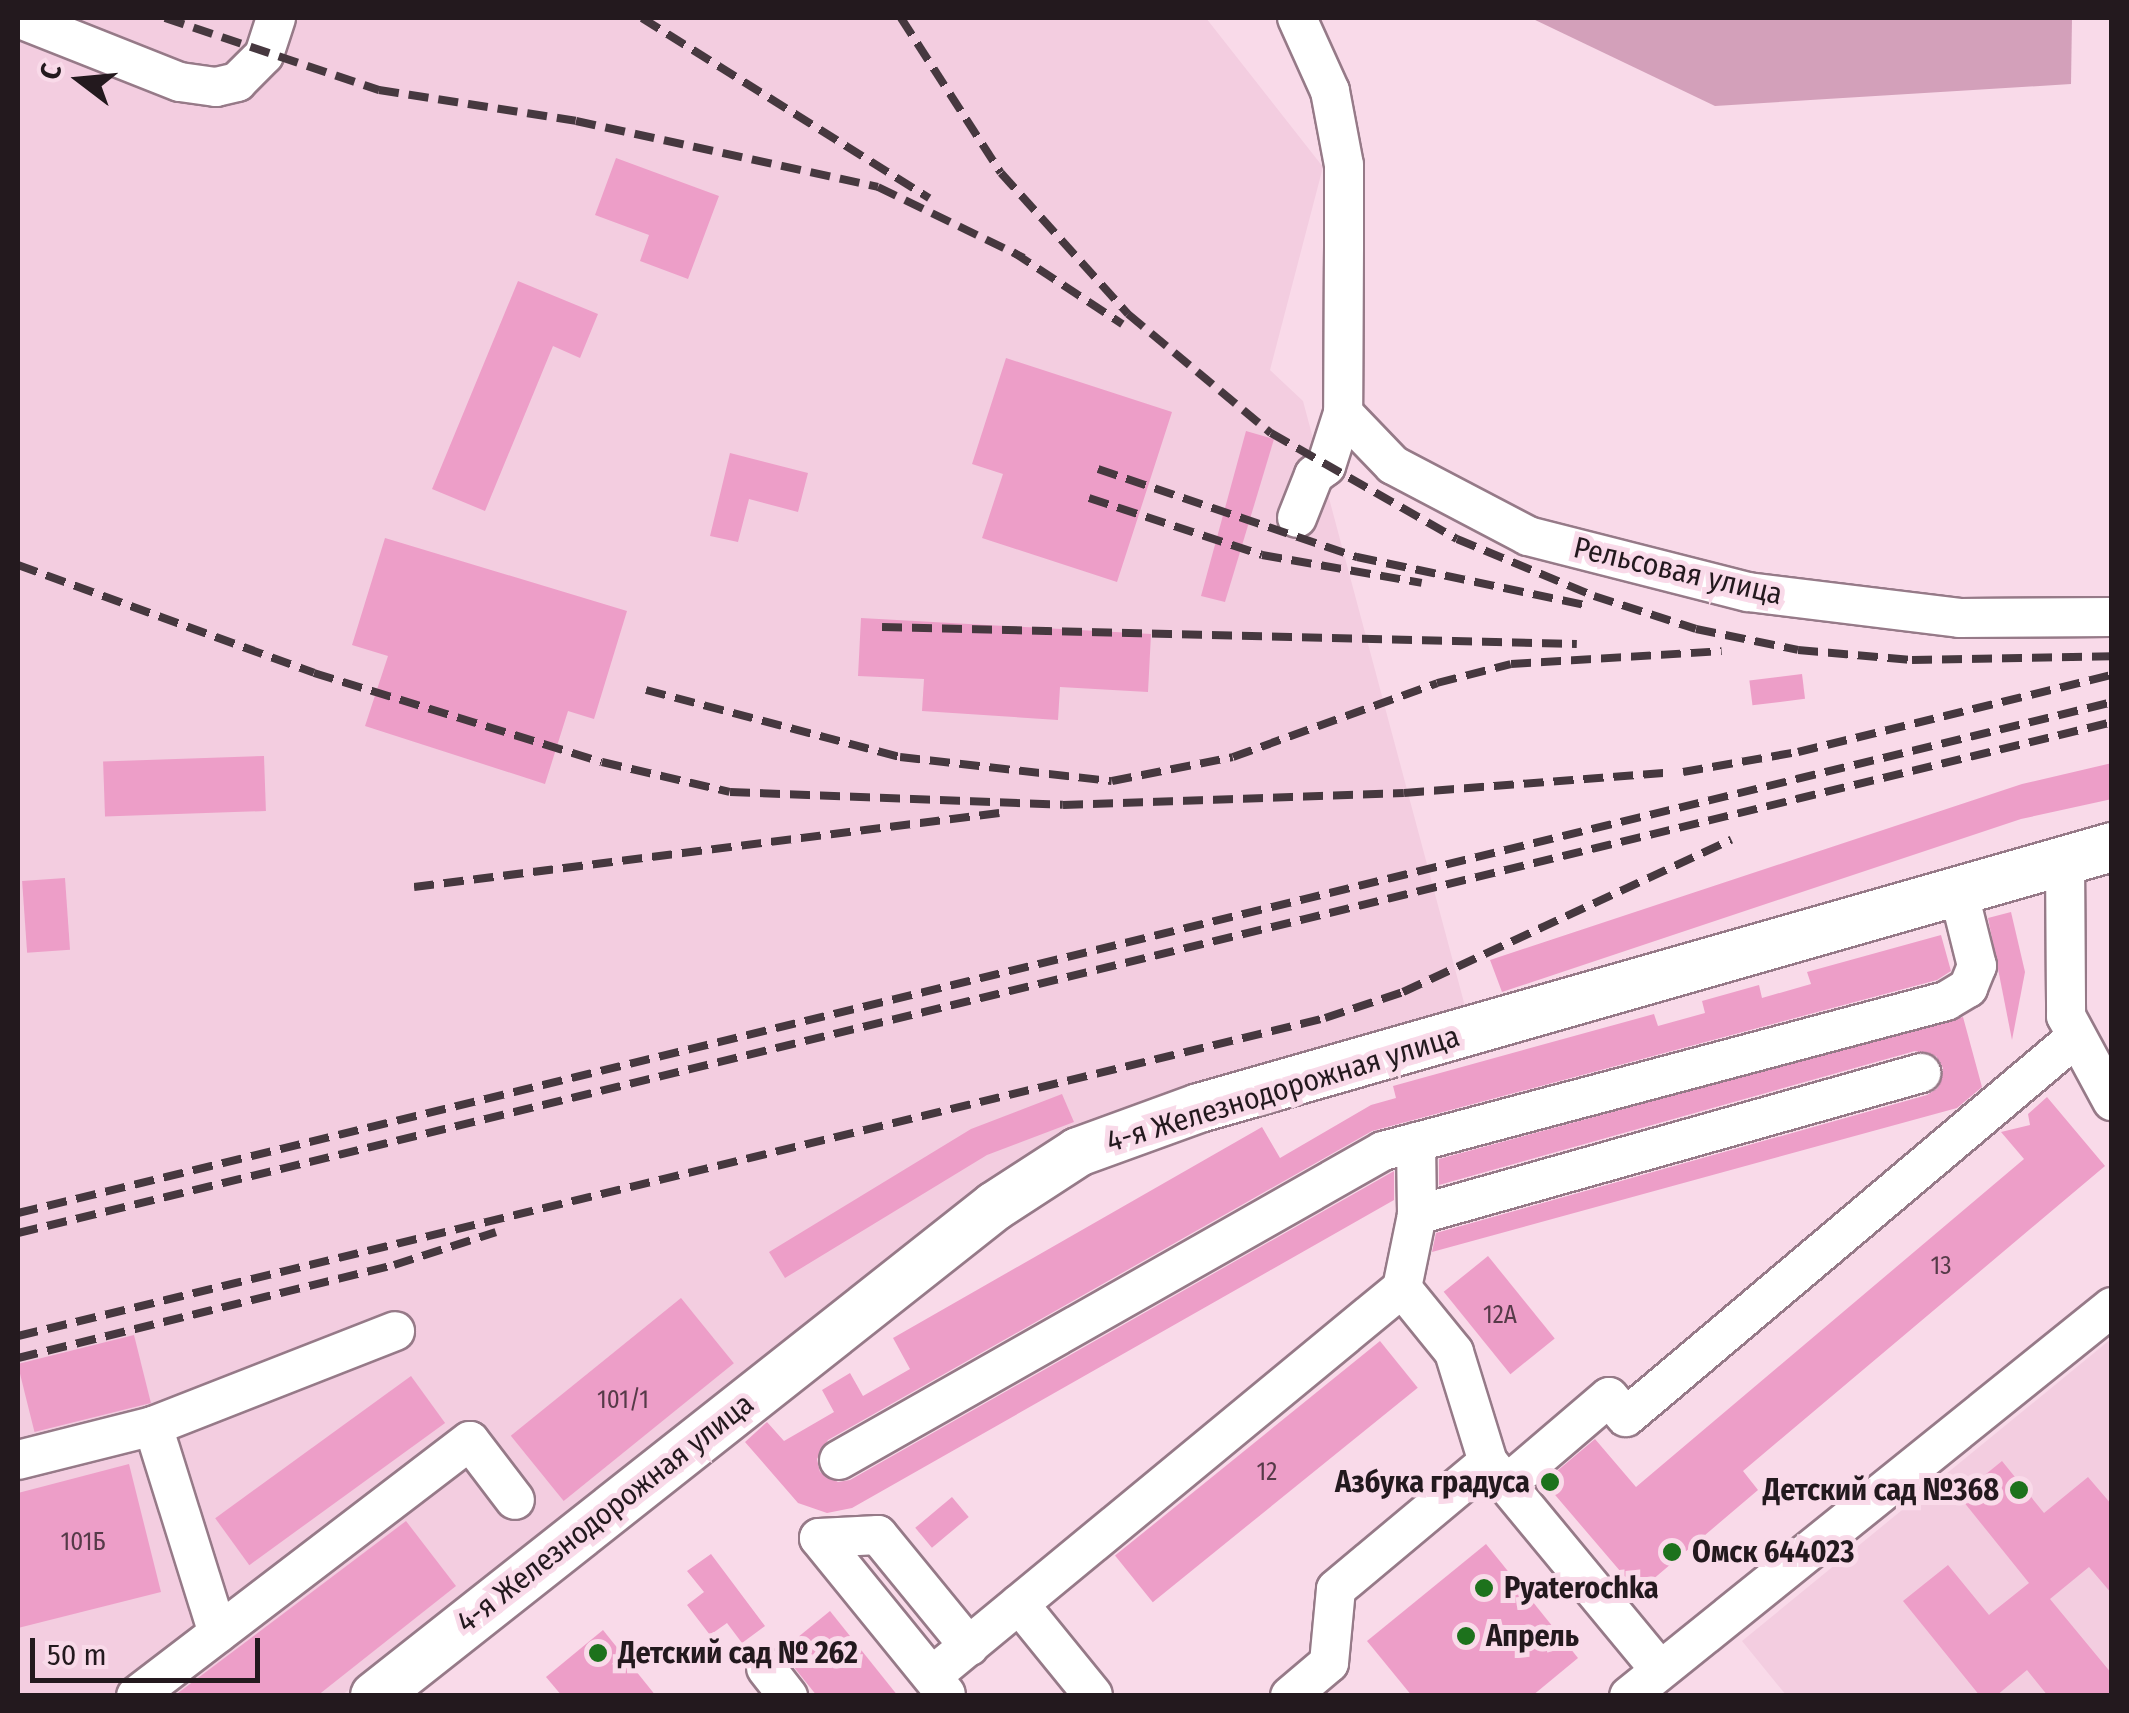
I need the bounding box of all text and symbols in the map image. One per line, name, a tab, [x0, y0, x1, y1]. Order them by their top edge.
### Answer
north arrow	[30, 30, 130, 130]
text: С	[33, 60, 69, 83]
street label: Рельсовая улица	[1570, 529, 1786, 613]
street label: 4-я Железнодорожная улица	[1102, 1018, 1464, 1160]
house number: 13	[1930, 1251, 1952, 1281]
house number: 12А	[1483, 1300, 1517, 1330]
house number: 101/1	[597, 1385, 649, 1415]
street label: 4-я Железнодорожная улица	[449, 1386, 761, 1640]
house number: 12	[1257, 1457, 1277, 1487]
place label: Азбука градуса	[1335, 1464, 1530, 1500]
marker: Азбука градуса	[1539, 1471, 1561, 1493]
place label: Детский сад №368	[1763, 1472, 1999, 1508]
marker: Детский сад №368	[2008, 1479, 2030, 1501]
house number: 101Б	[60, 1527, 106, 1557]
place label: Омск 644023	[1692, 1534, 1854, 1570]
marker: Омск 644023	[1661, 1541, 1683, 1563]
place label: Pyaterochka	[1504, 1570, 1659, 1606]
marker: Pyaterochka	[1473, 1577, 1495, 1599]
scale bar	[35, 1618, 265, 1680]
place label: Апрель	[1486, 1618, 1579, 1654]
marker: Апрель	[1455, 1625, 1477, 1647]
place label: Детский сад № 262	[618, 1635, 858, 1671]
text: 50 m	[47, 1637, 107, 1673]
marker: Детский сад № 262	[587, 1642, 609, 1664]

